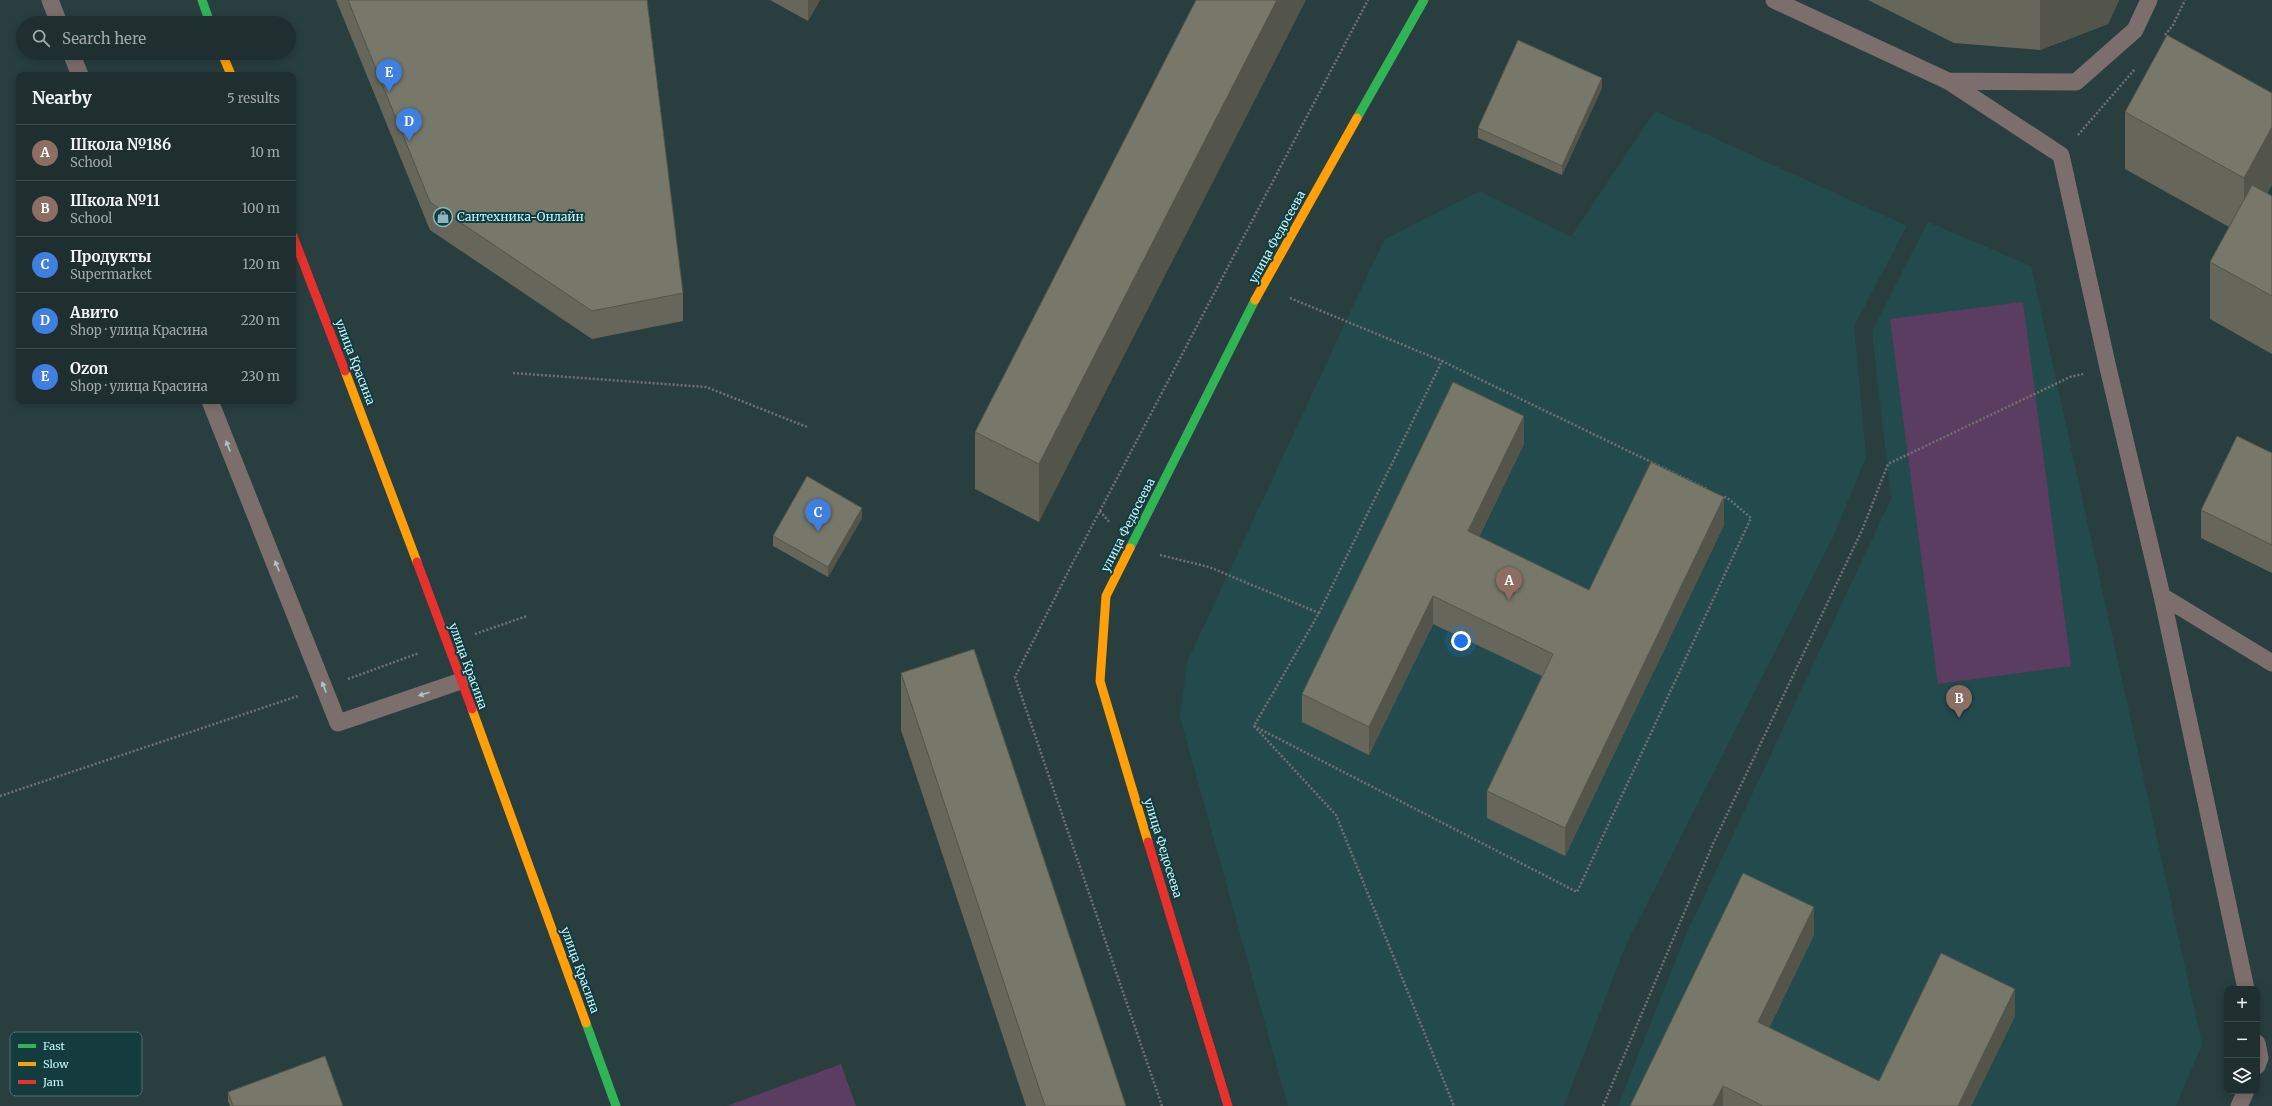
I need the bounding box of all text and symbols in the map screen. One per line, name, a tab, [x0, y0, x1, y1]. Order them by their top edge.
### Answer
search box	[16, 16, 296, 60]
icon: search	[30, 27, 52, 49]
text: Search here	[62, 29, 146, 48]
pin: E	[376, 59, 402, 92]
text: Nearby	[32, 87, 92, 109]
text: 5 results	[227, 90, 280, 107]
pin: D	[396, 108, 422, 141]
text: Школа №186	[70, 135, 171, 154]
text: A	[40, 144, 50, 161]
text: 10 m	[250, 144, 280, 161]
text: School	[70, 154, 112, 171]
street label: улица Федосеева	[1245, 187, 1309, 286]
text: Школа №11	[70, 191, 160, 210]
text: B	[40, 200, 50, 217]
text: 100 m	[242, 200, 280, 217]
shop icon: Сантехника-Онлайн	[432, 206, 454, 228]
place label: Сантехника-Онлайн	[457, 209, 584, 224]
text: School	[70, 210, 112, 227]
text: Продукты	[70, 247, 151, 266]
text: C	[41, 256, 49, 273]
text: 120 m	[242, 256, 280, 273]
text: Supermarket	[70, 266, 152, 283]
text: Авито	[70, 303, 119, 322]
text: D	[40, 312, 50, 329]
text: 220 m	[241, 312, 280, 329]
street label: улица Красина	[332, 317, 379, 407]
text: Shop · улица Красина	[70, 322, 208, 339]
text: Ozon	[70, 359, 108, 378]
text: E	[41, 368, 49, 385]
text: 230 m	[241, 368, 280, 385]
text: Shop · улица Красина	[70, 378, 208, 395]
one-way arrow	[225, 439, 231, 451]
street label: улица Федосеева	[1097, 475, 1158, 574]
pin: C	[805, 499, 831, 532]
one-way arrow	[273, 560, 279, 572]
pin: A	[1496, 567, 1522, 600]
street label: улица Красина	[446, 621, 491, 712]
your location	[1451, 631, 1471, 651]
one-way arrow	[321, 681, 327, 693]
pin: B	[1946, 685, 1972, 718]
one-way arrow	[418, 691, 430, 697]
street label: улица Федосеева	[1141, 796, 1186, 900]
street label: улица Красина	[558, 925, 603, 1016]
map controls	[2224, 986, 2260, 1094]
button: +	[2224, 986, 2260, 1022]
button: −	[2224, 1022, 2260, 1058]
legend	[10, 1032, 142, 1096]
text: Fast	[43, 1039, 66, 1053]
text: Slow	[43, 1057, 69, 1071]
button: layers	[2224, 1058, 2260, 1094]
text: Jam	[42, 1075, 64, 1089]

